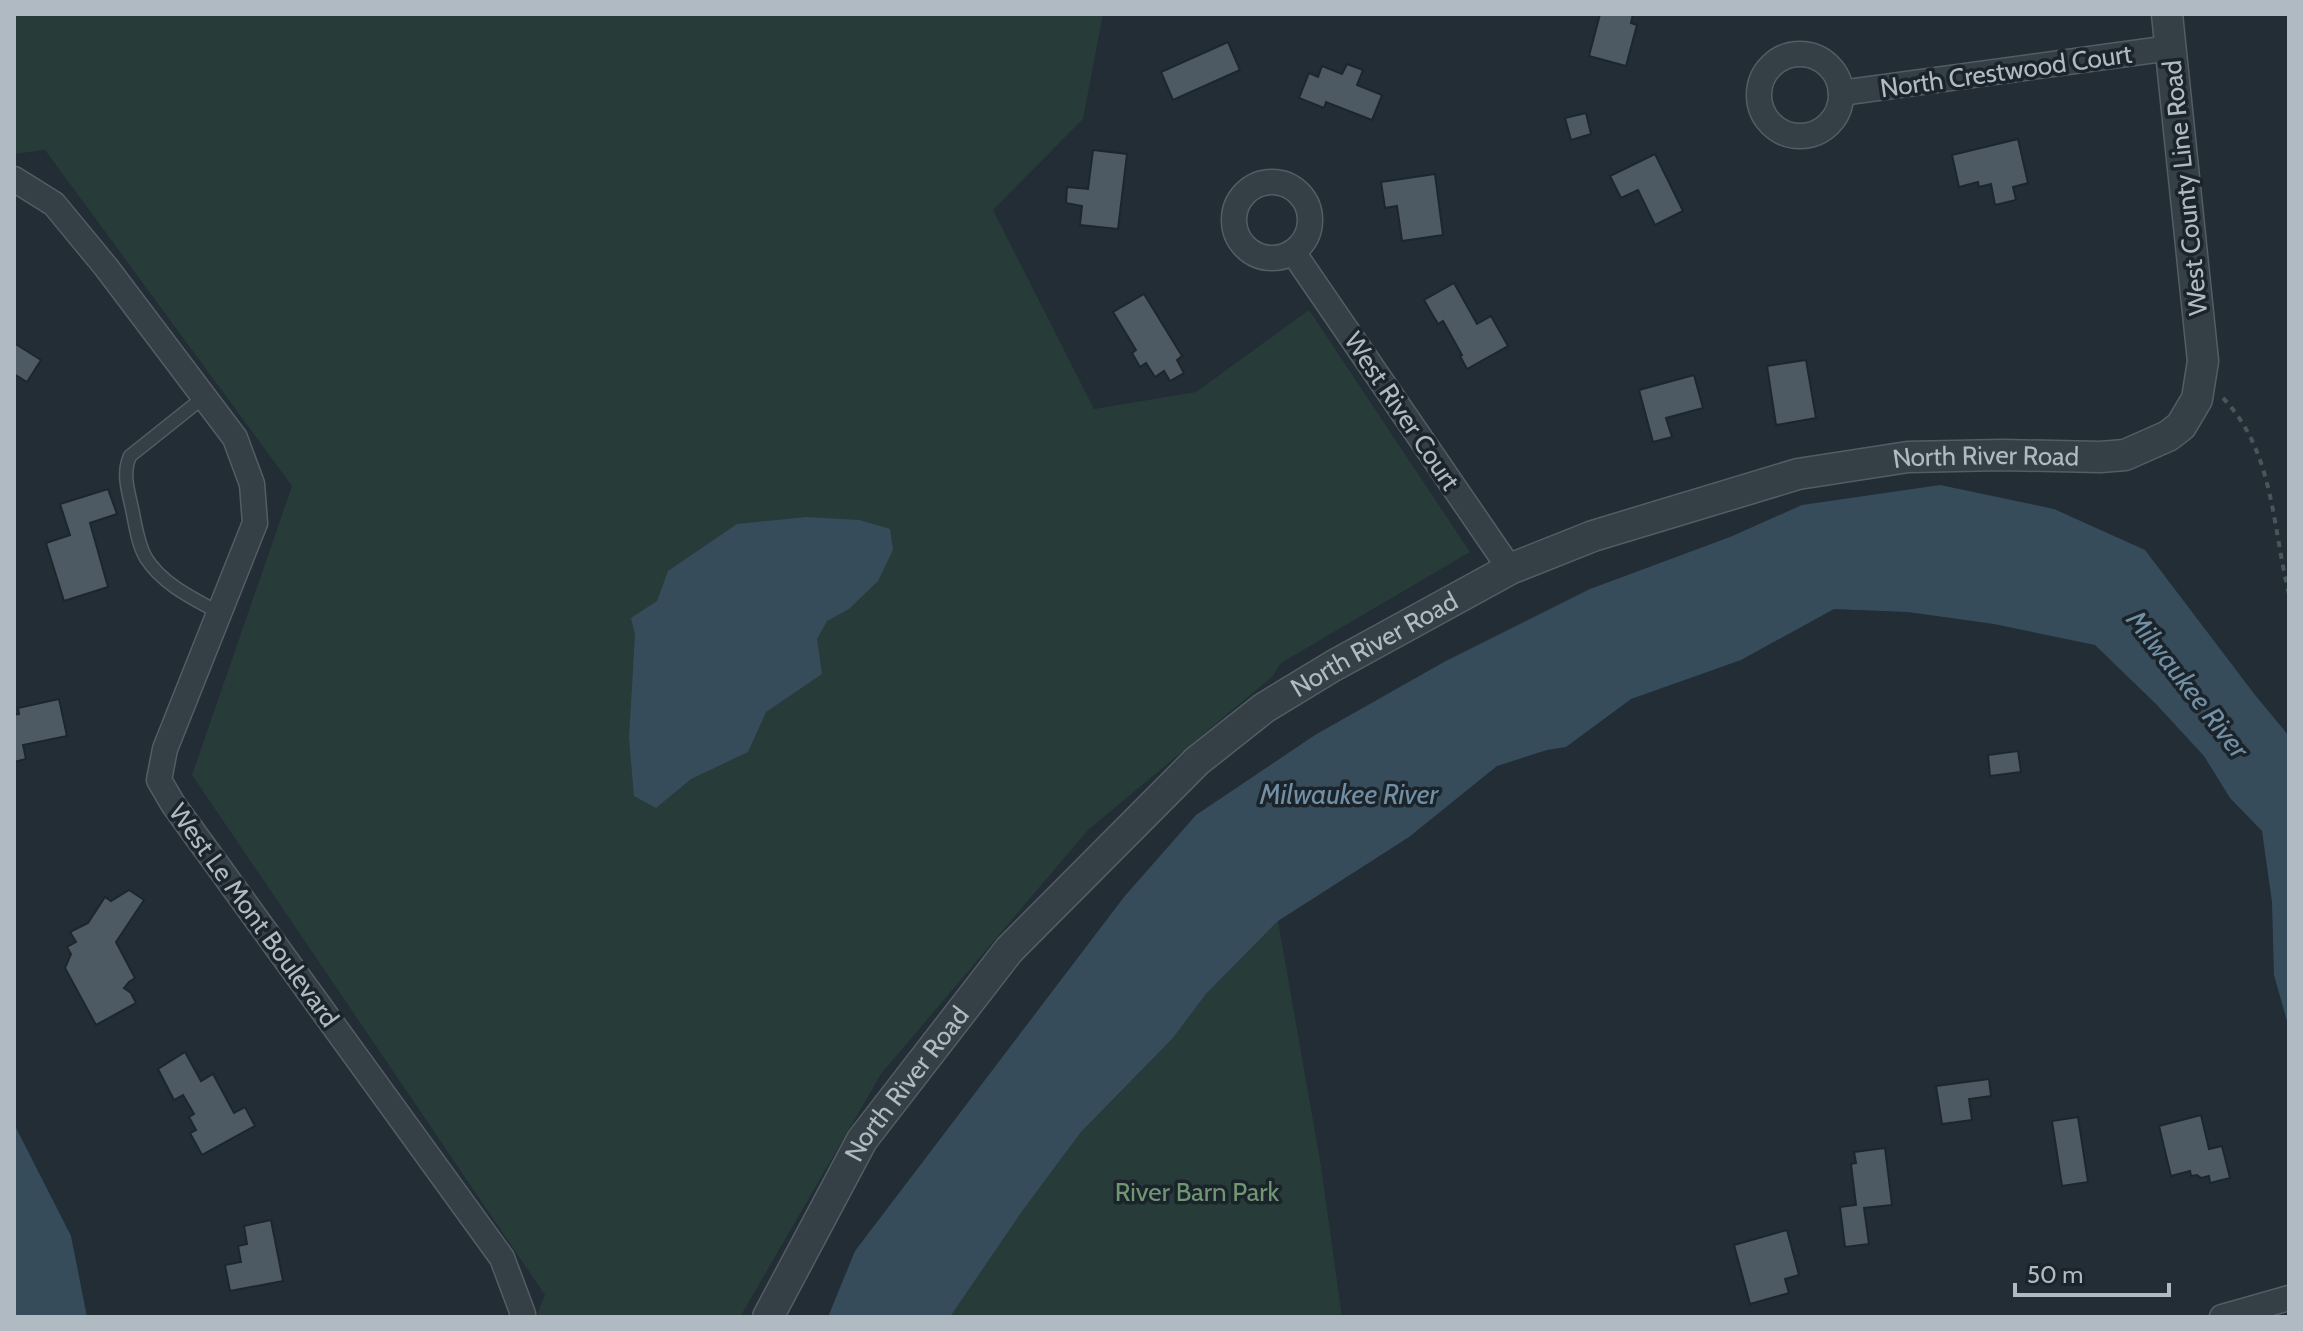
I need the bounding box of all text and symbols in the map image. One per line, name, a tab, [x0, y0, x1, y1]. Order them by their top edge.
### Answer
street label: North Crestwood Court	[1878, 37, 2134, 105]
street label: West County Line Road	[2156, 59, 2214, 317]
street label: West River Court	[1337, 326, 1467, 496]
street label: North River Road	[1890, 439, 2080, 475]
street label: North River Road	[1285, 585, 1463, 704]
water label: Milwaukee River	[2119, 602, 2257, 766]
water label: Milwaukee River	[1259, 777, 1440, 811]
street label: West Le Mont Boulevard	[162, 797, 346, 1033]
street label: North River Road	[838, 1000, 976, 1167]
park label: River Barn Park	[1115, 1176, 1280, 1208]
scale bar	[2015, 1247, 2169, 1297]
text: 50 m	[2027, 1260, 2083, 1289]

